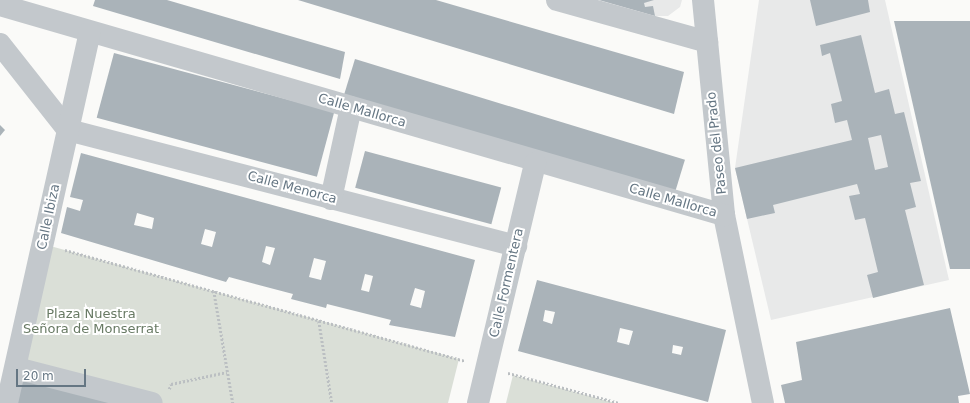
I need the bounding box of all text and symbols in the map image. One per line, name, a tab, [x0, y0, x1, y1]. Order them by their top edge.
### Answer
street label: Calle Mallorca	[316, 91, 408, 131]
street label: Paseo del Prado	[704, 91, 730, 195]
street label: Calle Menorca	[246, 169, 338, 207]
street label: Calle Mallorca	[627, 181, 719, 221]
street label: Calle Ibiza	[34, 183, 64, 251]
street label: Calle Formentera	[487, 227, 527, 339]
park label: Plaza Nuestra Señora de Monserrat	[23, 307, 159, 338]
scale bar	[18, 361, 88, 387]
text: 20 m	[23, 369, 54, 383]

